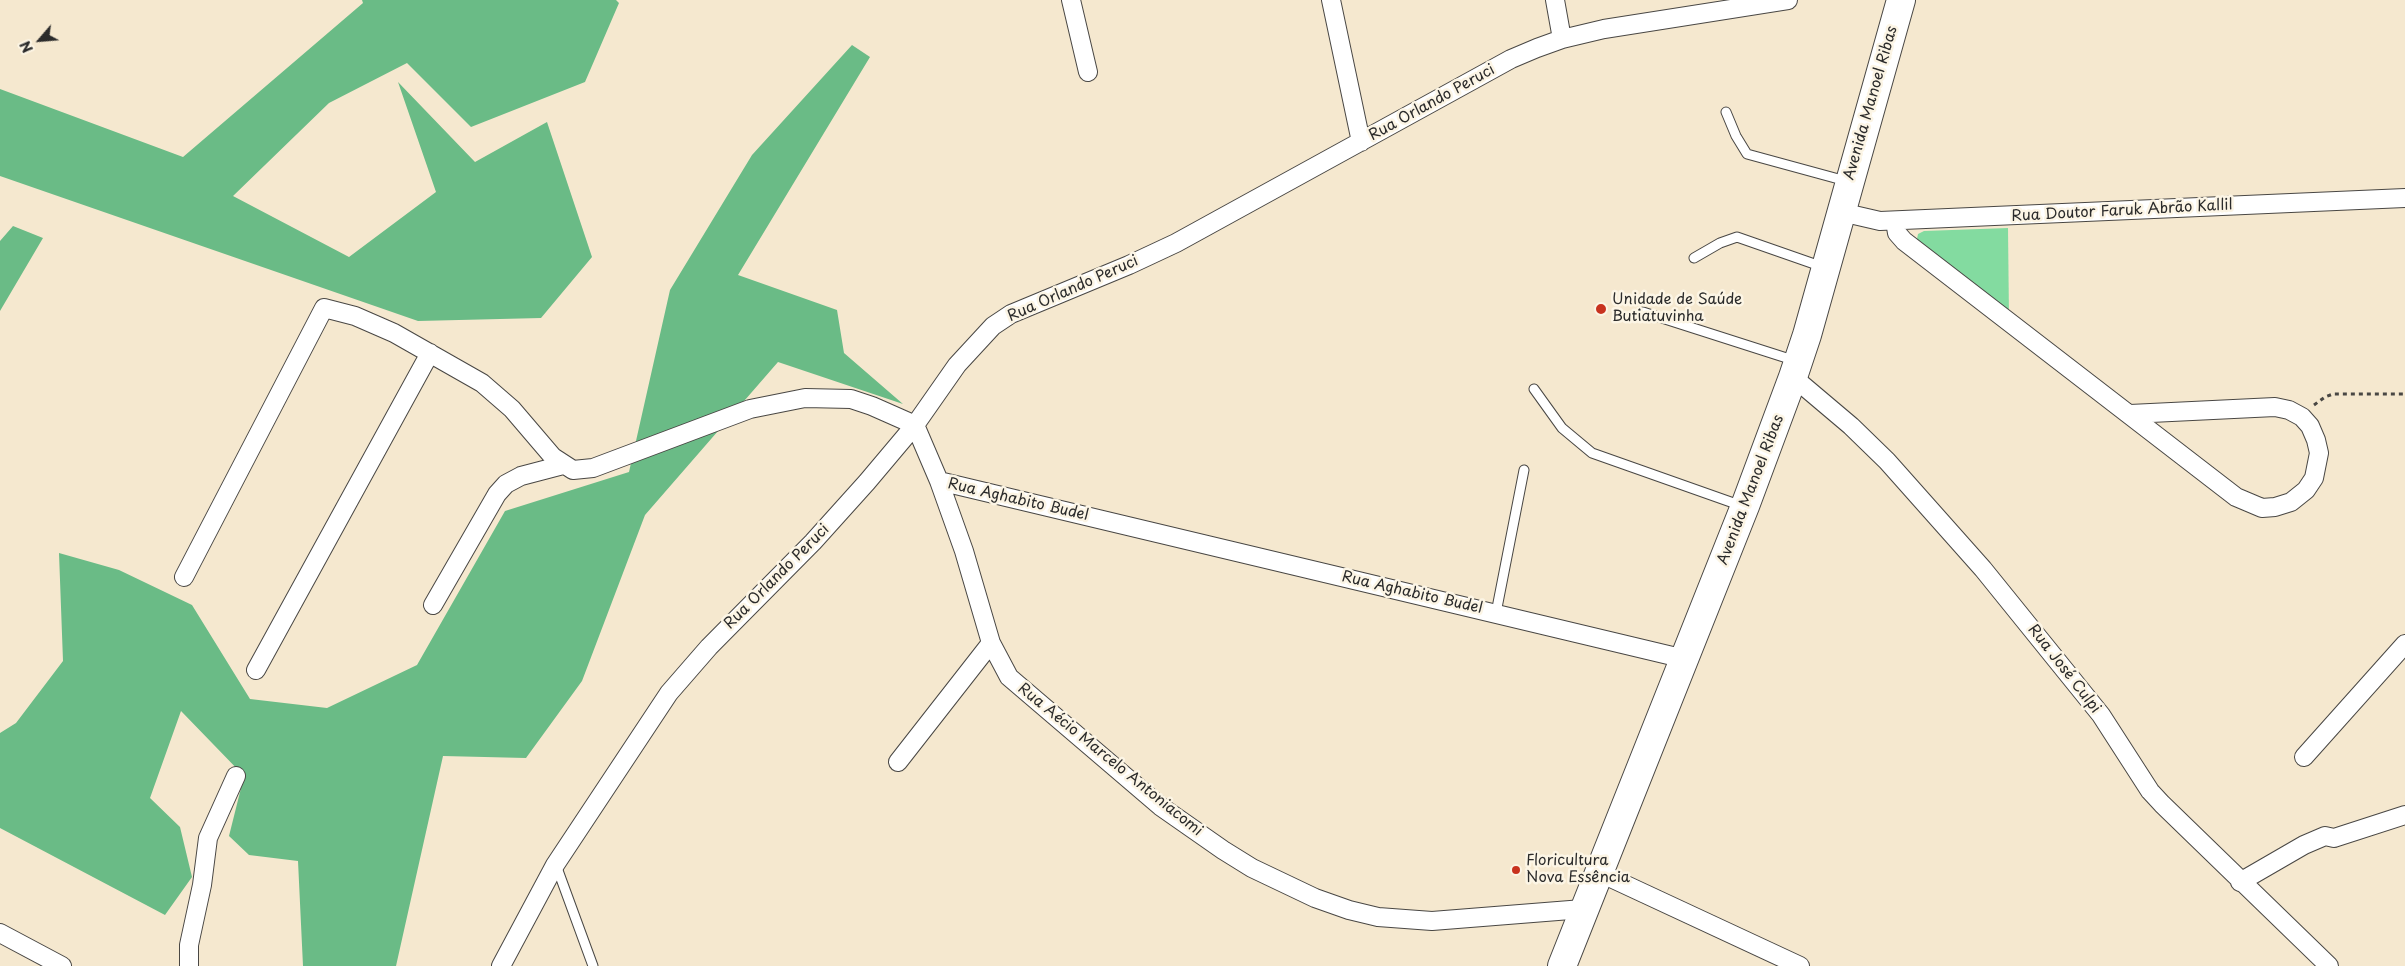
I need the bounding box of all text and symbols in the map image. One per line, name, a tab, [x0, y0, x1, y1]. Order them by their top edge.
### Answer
north arrow	[15, 15, 65, 65]
street label: Avenida Manoel Ribas	[1840, 24, 1902, 182]
text: N	[14, 37, 38, 57]
street label: Rua Orlando Peruci	[1366, 61, 1498, 145]
street label: Rua Doutor Faruk Abrão Kallil	[2011, 196, 2233, 226]
street label: Rua Orlando Peruci	[1005, 252, 1141, 326]
place label: Unidade de Saúde Butiatuvinha	[1612, 291, 1742, 326]
marker: Unidade de Saúde Butiatuvinha	[1594, 302, 1608, 316]
street label: Avenida Manoel Ribas	[1714, 412, 1788, 568]
street label: Rua Aghabito Budel	[946, 475, 1090, 525]
street label: Rua Orlando Peruci	[721, 521, 833, 633]
street label: Rua Aghabito Budel	[1340, 568, 1484, 618]
street label: Rua José Culpi	[2024, 621, 2104, 717]
street label: Rua Aécio Marcelo Antoniacomi	[1014, 680, 1206, 840]
place label: Floricultura Nova Essência	[1526, 852, 1630, 887]
marker: Floricultura Nova Essência	[1510, 864, 1522, 876]

